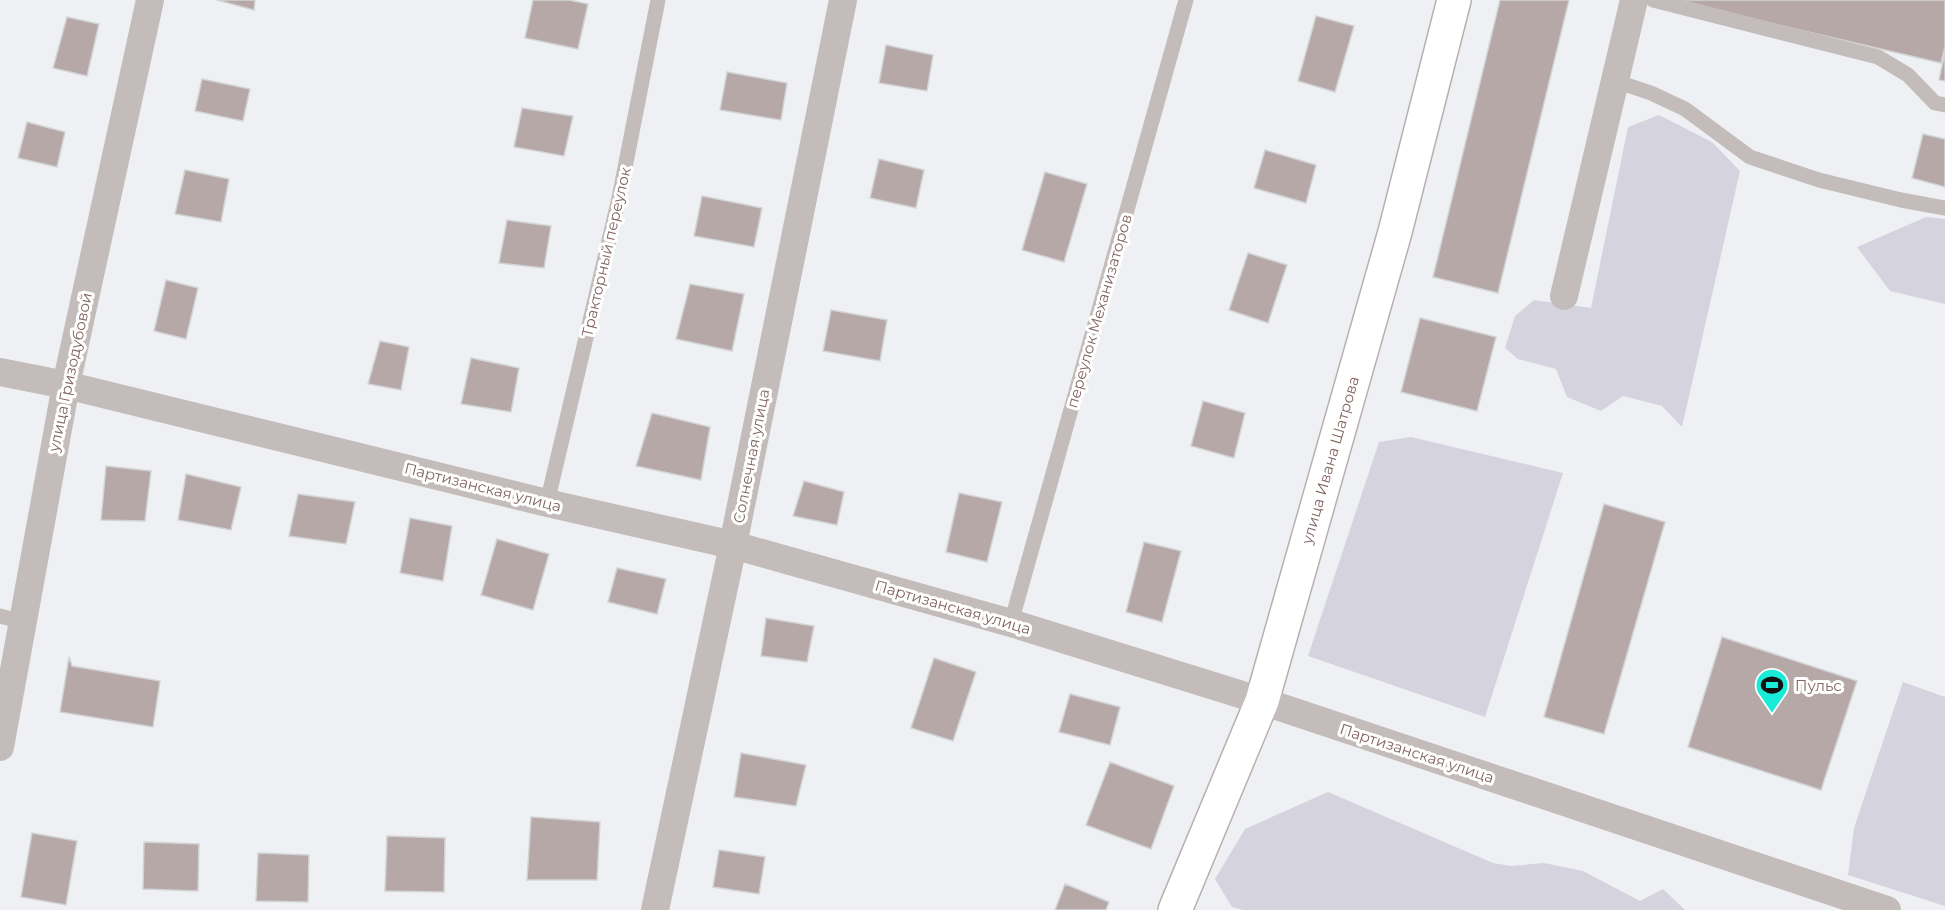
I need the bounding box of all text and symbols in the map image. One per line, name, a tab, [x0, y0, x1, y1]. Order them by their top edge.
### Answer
street label: Тракторный переулок	[577, 165, 635, 339]
street label: переулок Механизаторов	[1062, 212, 1136, 410]
street label: улица Гризодубовой	[44, 291, 96, 454]
street label: улица Ивана Шатрова	[1297, 374, 1363, 547]
street label: Солнечная улица	[729, 387, 773, 525]
street label: Партизанская улица	[403, 458, 563, 516]
street label: Партизанская улица	[873, 576, 1033, 638]
sports icon: Пульс	[1754, 667, 1790, 714]
place label: Пульс	[1795, 676, 1842, 695]
street label: Партизанская улица	[1337, 719, 1497, 787]

